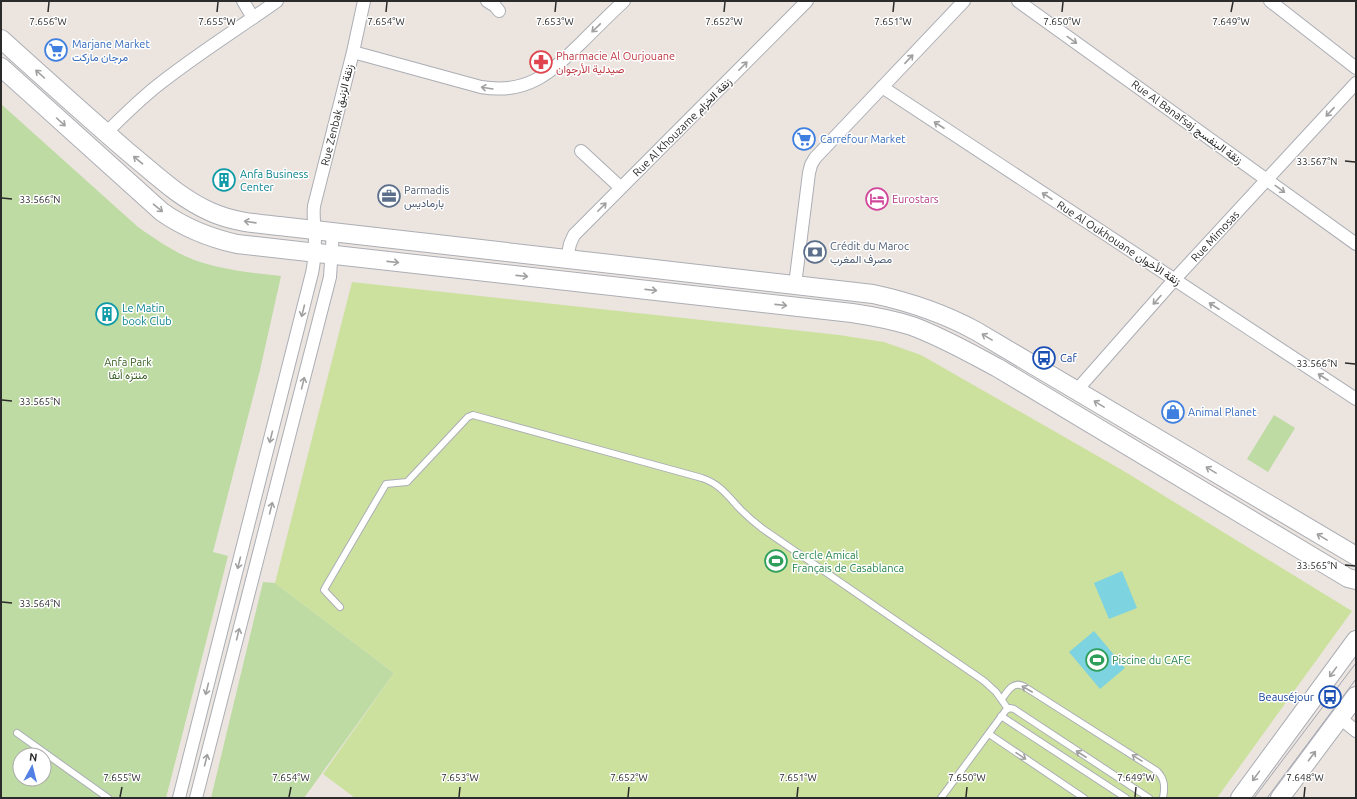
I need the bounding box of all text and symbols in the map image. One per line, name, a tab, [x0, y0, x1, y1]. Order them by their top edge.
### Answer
text: 7.656°W	[29, 16, 67, 27]
text: 7.655°W	[198, 16, 236, 27]
text: 7.654°W	[367, 16, 405, 27]
text: 7.653°W	[536, 16, 574, 27]
text: 7.652°W	[705, 16, 743, 27]
text: 7.651°W	[874, 16, 912, 27]
text: 7.650°W	[1043, 16, 1081, 27]
text: 7.649°W	[1212, 16, 1250, 27]
one-way arrow	[591, 23, 601, 33]
one-way arrow	[1067, 36, 1078, 44]
supermarket icon: Marjane Market مرجان ماركت	[43, 37, 69, 63]
place label: Marjane Market مرجان ماركت	[72, 38, 150, 64]
pharmacy icon: Pharmacie Al Ourjouane صيدلية الأرجوان	[528, 49, 554, 75]
place label: Pharmacie Al Ourjouane صيدلية الأرجوان	[556, 50, 675, 76]
one-way arrow	[904, 54, 914, 64]
one-way arrow	[738, 61, 748, 71]
street label: Rue Zenbak زنقة الزنبق	[319, 63, 356, 167]
one-way arrow	[35, 70, 46, 79]
street label: Rue Al Khouzame زنقة الخزام	[630, 75, 735, 180]
street label: Rue Al Banafsaj زنقة البنفسج	[1128, 78, 1245, 168]
one-way arrow	[481, 84, 494, 92]
one-way arrow	[1325, 107, 1334, 117]
one-way arrow	[56, 117, 66, 126]
one-way arrow	[934, 121, 945, 129]
supermarket icon: Carrefour Market	[791, 126, 817, 152]
place label: Carrefour Market	[820, 133, 906, 145]
one-way arrow	[133, 156, 143, 165]
text: 33.567°N	[1296, 156, 1338, 167]
building icon: Anfa Business Center	[211, 167, 237, 193]
place label: Anfa Business Center	[240, 168, 309, 193]
office icon: Parmadis بارماديس	[376, 183, 402, 209]
place label: Parmadis بارماديس	[404, 184, 450, 210]
one-way arrow	[1275, 185, 1286, 193]
hotel icon: Eurostars	[864, 186, 890, 212]
one-way arrow	[1042, 192, 1053, 200]
place label: Eurostars	[892, 193, 939, 205]
text: 33.566°N	[19, 194, 61, 205]
street label: Rue Al Oukhouane زنقة الأخوان	[1054, 198, 1183, 289]
one-way arrow	[597, 202, 607, 212]
one-way arrow	[153, 204, 164, 213]
street label: Rue Mimosas	[1188, 208, 1242, 264]
one-way arrow	[244, 218, 257, 226]
bank icon: Crédit du Maroc مصرف المغرب	[802, 239, 828, 265]
place label: Crédit du Maroc مصرف المغرب	[830, 240, 909, 266]
one-way arrow	[386, 258, 399, 265]
one-way arrow	[515, 272, 528, 280]
one-way arrow	[644, 287, 657, 294]
one-way arrow	[1152, 295, 1161, 306]
building icon: Le Matin book Club	[94, 301, 120, 327]
one-way arrow	[774, 301, 787, 308]
place label: Le Matin book Club	[122, 302, 172, 327]
one-way arrow	[1209, 302, 1220, 310]
one-way arrow	[299, 304, 306, 317]
one-way arrow	[981, 333, 993, 341]
bus stop icon: Caf	[1031, 345, 1057, 371]
place label: Caf	[1060, 352, 1077, 364]
park label: Anfa Park منتزه أنفا	[104, 356, 152, 382]
text: 33.566°N	[1296, 358, 1338, 369]
one-way arrow	[1318, 373, 1329, 381]
one-way arrow	[300, 376, 308, 389]
text: 33.565°N	[19, 396, 61, 407]
shop icon: Animal Planet	[1160, 399, 1186, 425]
one-way arrow	[1094, 400, 1105, 408]
place label: Animal Planet	[1188, 406, 1257, 418]
one-way arrow	[267, 430, 275, 443]
one-way arrow	[1205, 466, 1217, 474]
one-way arrow	[268, 502, 275, 515]
one-way arrow	[1316, 532, 1328, 540]
sports icon: Cercle Amical Français de Casablanca	[763, 548, 789, 574]
place label: Cercle Amical Français de Casablanca	[792, 549, 904, 574]
one-way arrow	[235, 556, 242, 569]
text: 33.565°N	[1296, 560, 1338, 571]
text: 33.564°N	[19, 598, 61, 609]
one-way arrow	[235, 628, 243, 641]
sports icon: Piscine du CAFC	[1084, 647, 1110, 673]
place label: Piscine du CAFC	[1112, 654, 1191, 666]
one-way arrow	[1329, 666, 1337, 677]
one-way arrow	[202, 682, 210, 695]
one-way arrow	[1021, 684, 1033, 692]
bus stop icon: Beauséjour	[1317, 684, 1343, 710]
place label: Beauséjour	[1259, 691, 1315, 703]
north arrow	[12, 747, 52, 787]
one-way arrow	[1076, 750, 1087, 758]
one-way arrow	[1308, 750, 1316, 761]
text: N	[28, 751, 38, 764]
one-way arrow	[1015, 752, 1026, 760]
one-way arrow	[203, 754, 210, 767]
one-way arrow	[1132, 754, 1143, 762]
one-way arrow	[1252, 771, 1260, 782]
text: 7.655°W	[103, 772, 141, 783]
text: 7.654°W	[272, 772, 310, 783]
text: 7.653°W	[441, 772, 479, 783]
text: 7.652°W	[610, 772, 648, 783]
text: 7.651°W	[779, 772, 817, 783]
text: 7.650°W	[948, 772, 986, 783]
text: 7.649°W	[1117, 772, 1155, 783]
text: 7.648°W	[1286, 772, 1324, 783]

